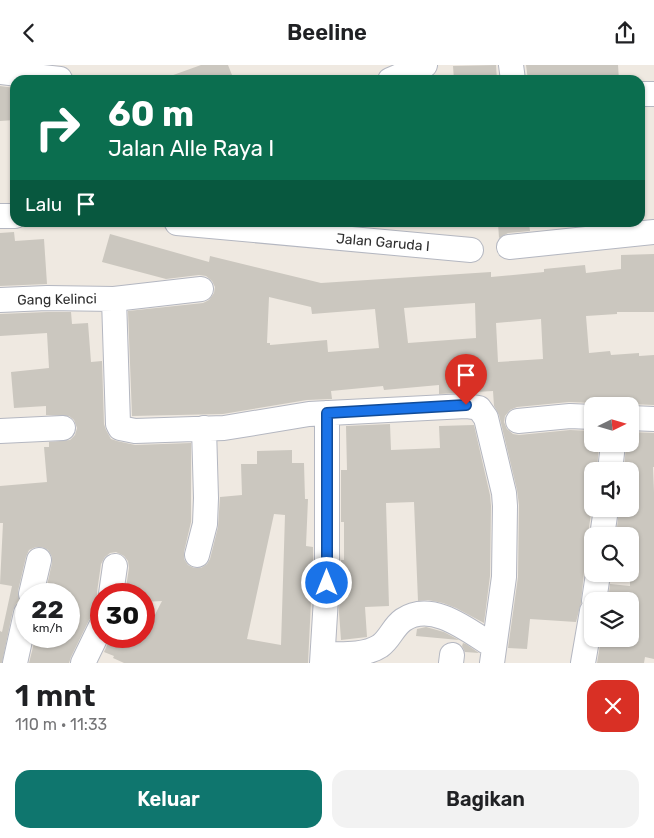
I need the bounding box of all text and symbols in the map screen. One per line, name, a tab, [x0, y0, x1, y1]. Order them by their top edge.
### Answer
icon: back	[15, 19, 43, 47]
text: Beeline	[287, 19, 367, 46]
icon: share	[611, 19, 639, 47]
text: 60 m	[108, 93, 194, 135]
icon: right	[25, 95, 90, 160]
text: Jalan Alle Raya I	[108, 135, 274, 162]
icon: arrive	[72, 190, 100, 218]
text: Lalu	[25, 193, 62, 216]
street label: Jalan Garuda I	[335, 230, 430, 255]
street label: Gang Kelinci	[17, 290, 97, 309]
pin	[445, 354, 487, 405]
icon: arrive	[452, 361, 480, 389]
north arrow	[584, 397, 639, 453]
map controls	[584, 397, 639, 647]
button: sound	[584, 462, 639, 517]
button: search	[584, 527, 639, 582]
position arrow	[300, 556, 352, 608]
speed limit sign: 30	[90, 583, 155, 648]
button: layers	[584, 592, 639, 647]
text: 22	[31, 595, 64, 624]
text: km/h	[33, 621, 62, 635]
text: 1 mnt	[15, 678, 96, 714]
button: close	[587, 680, 639, 732]
text: 110 m · 11:33	[15, 715, 107, 734]
button: Keluar	[15, 770, 322, 828]
button: Bagikan	[332, 770, 639, 828]

